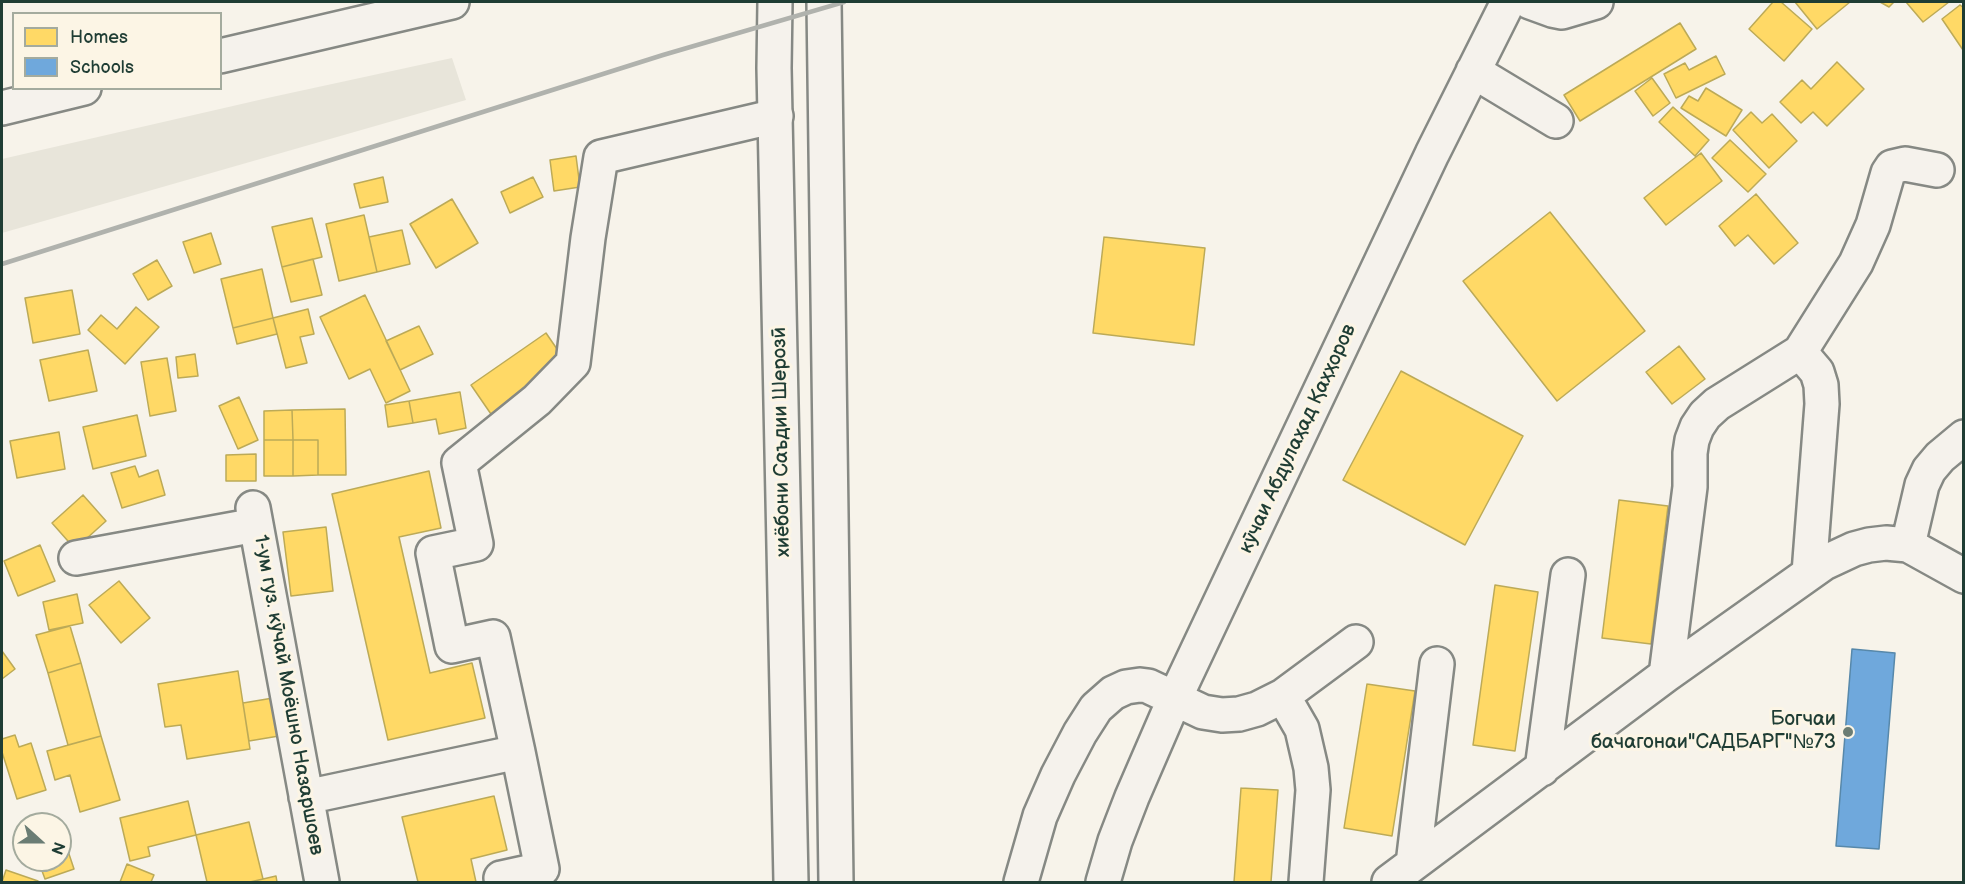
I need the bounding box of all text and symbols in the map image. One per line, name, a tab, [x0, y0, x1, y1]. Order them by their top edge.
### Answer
legend	[12, 12, 222, 90]
text: Homes	[70, 27, 128, 48]
text: Schools	[70, 57, 134, 78]
street label: кӯчаи Абдулаҳад Қаҳҳоров	[1234, 321, 1362, 557]
street label: хиёбони Саъдии Шерозӣ	[768, 327, 796, 557]
street label: 1-ум гуз. кӯчай Моёшно Назаршоев	[248, 533, 328, 857]
place label: Богчаи бачагонаи"САДБАРГ"№73	[1591, 708, 1836, 755]
marker: Богчаи бачагонаи"САДБАРГ"№73	[1841, 725, 1855, 739]
north arrow	[12, 812, 72, 872]
text: N	[46, 839, 68, 857]

